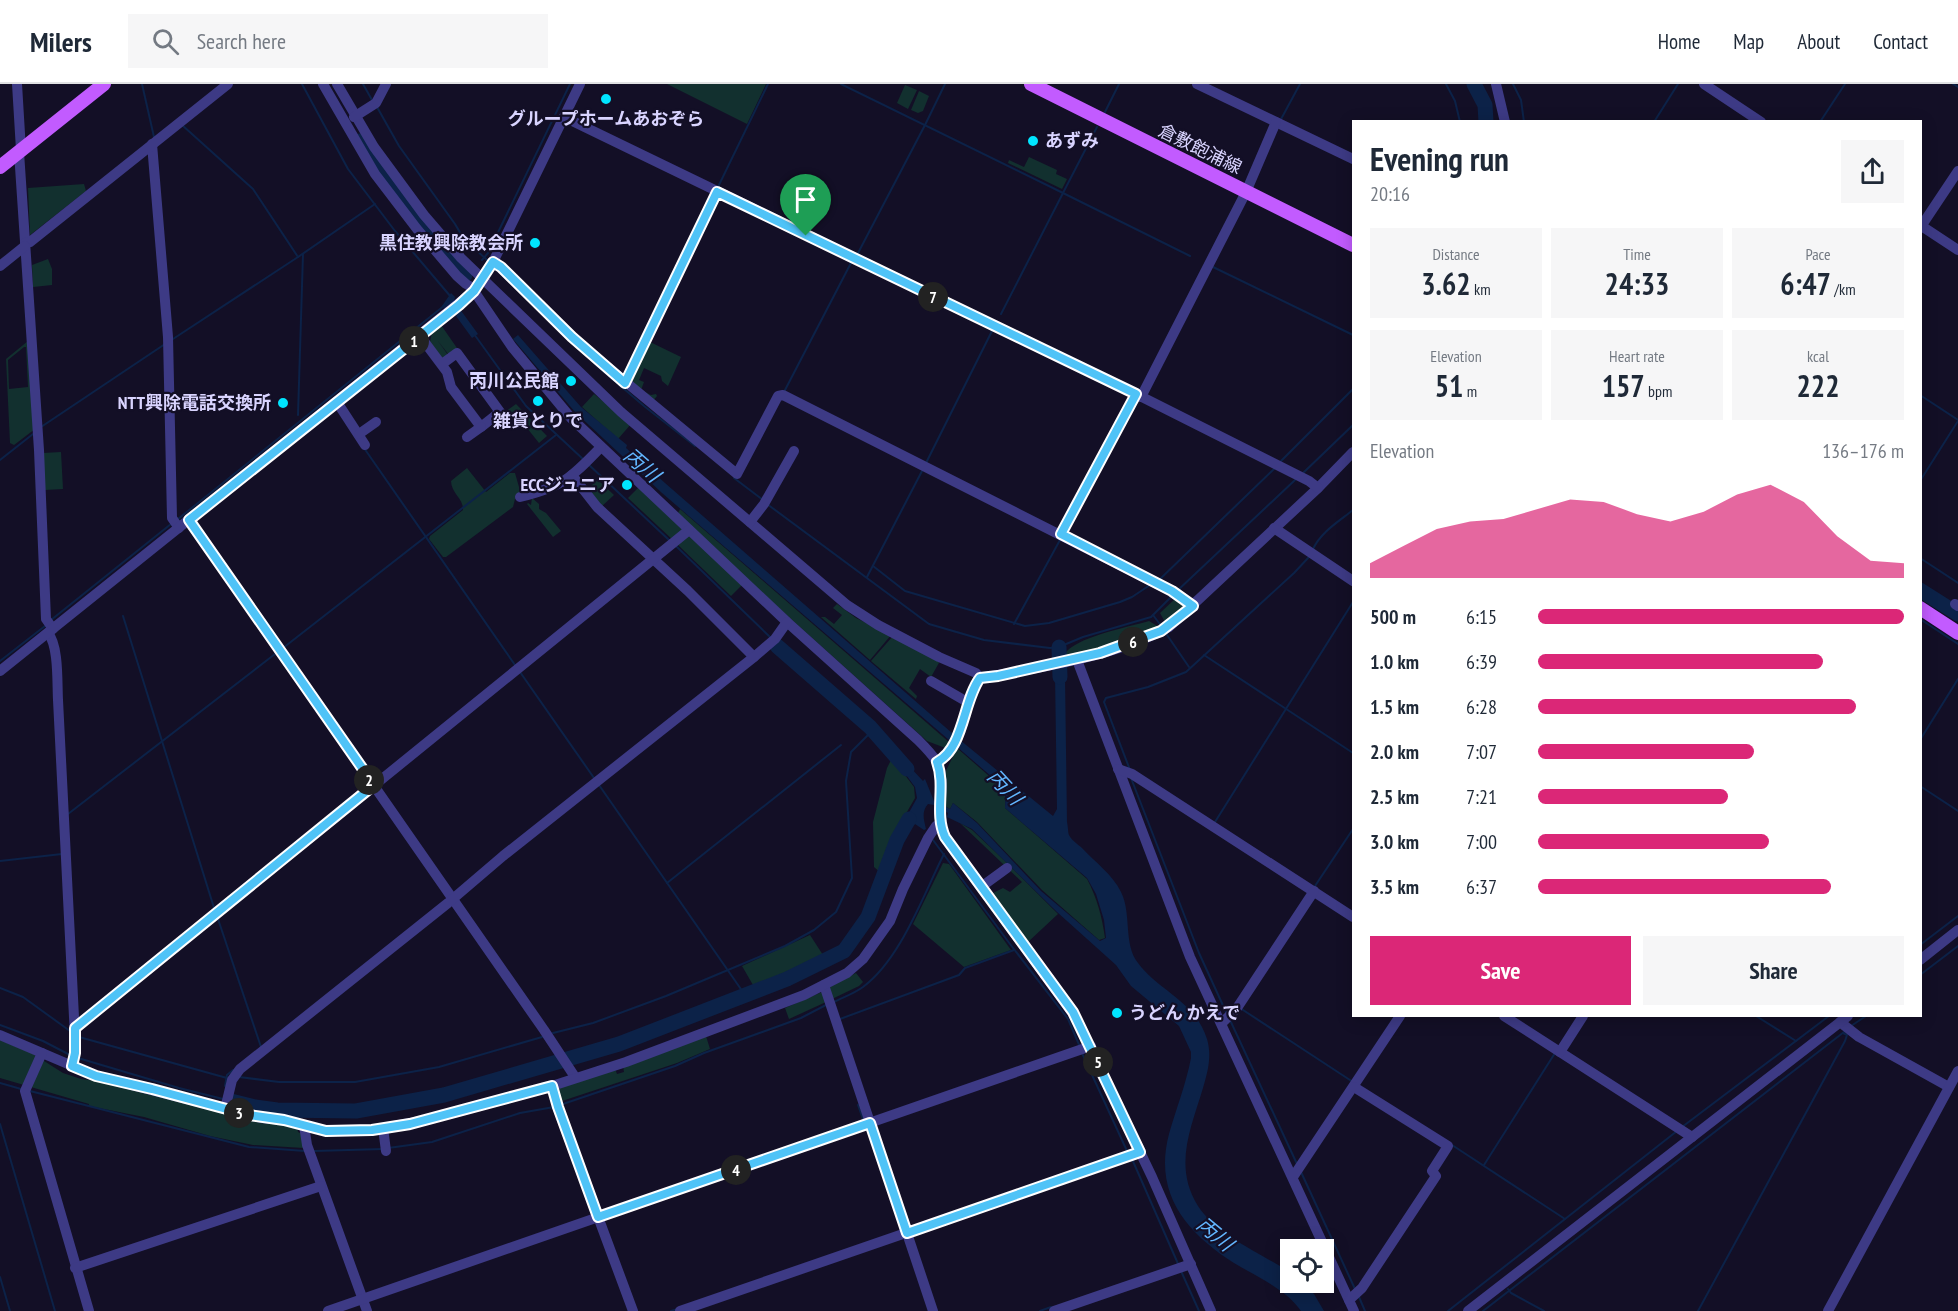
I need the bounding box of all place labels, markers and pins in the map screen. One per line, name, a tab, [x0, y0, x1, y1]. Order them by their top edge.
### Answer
marker: グループホームあおぞら	[599, 92, 613, 106]
place label: グループホームあおぞら	[508, 107, 704, 130]
place label: あずみ	[1045, 129, 1099, 152]
marker: あずみ	[1026, 134, 1040, 148]
pin	[780, 174, 831, 236]
place label: 黒住教興除教会所	[379, 231, 523, 254]
marker: 黒住教興除教会所	[528, 236, 542, 250]
pin: 7	[918, 282, 948, 312]
pin: 1	[399, 326, 429, 356]
place label: 丙川公民館	[469, 369, 559, 392]
marker: 丙川公民館	[564, 374, 578, 388]
place label: NTT興除電話交換所	[118, 391, 271, 414]
marker: 雑貨とりで	[531, 394, 545, 408]
marker: NTT興除電話交換所	[276, 396, 290, 410]
place label: 雑貨とりで	[493, 409, 583, 432]
place label: ECCジュニア	[521, 473, 615, 496]
marker: ECCジュニア	[620, 478, 634, 492]
pin: 6	[1118, 627, 1148, 657]
pin: 2	[354, 765, 384, 795]
place label: うどん かえで	[1129, 1001, 1240, 1024]
marker: うどん かえで	[1110, 1006, 1124, 1020]
pin: 5	[1083, 1047, 1113, 1077]
pin: 3	[224, 1098, 254, 1128]
pin: 4	[721, 1155, 751, 1185]

